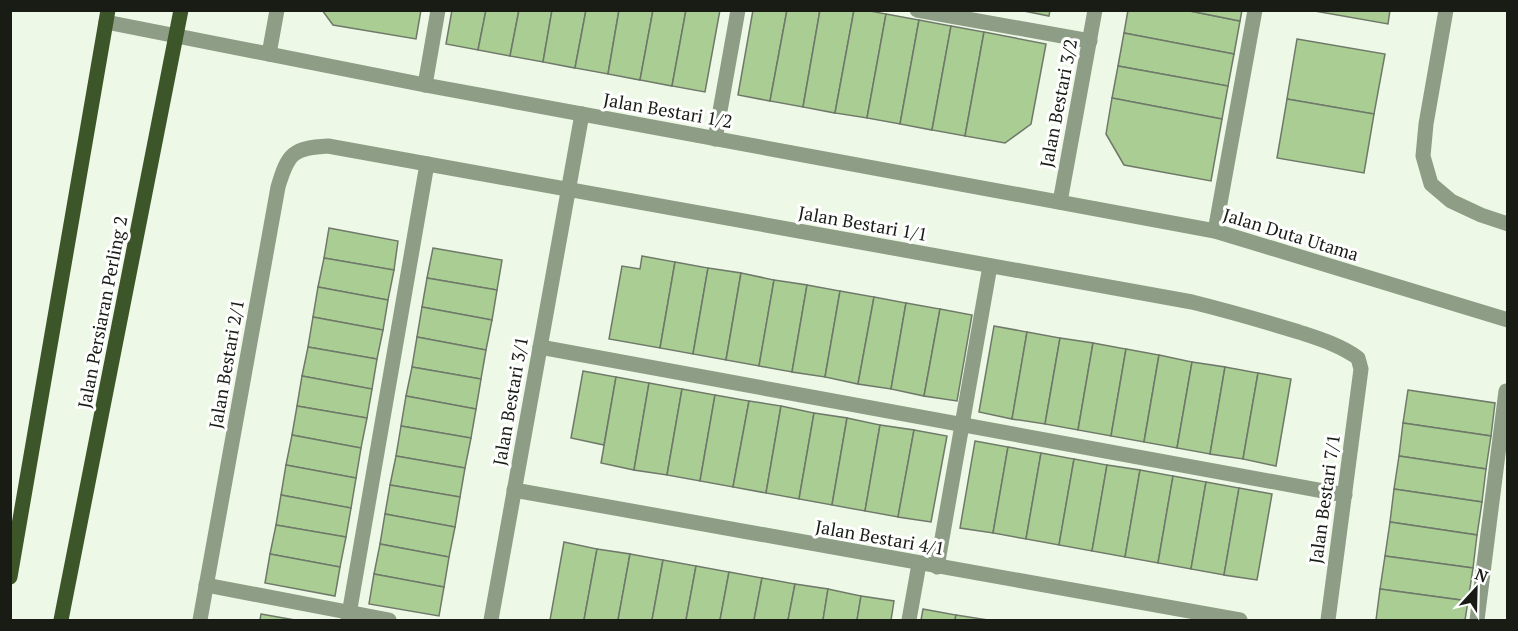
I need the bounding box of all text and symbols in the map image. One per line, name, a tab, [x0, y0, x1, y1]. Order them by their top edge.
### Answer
street label: Jalan Bestari 3/2	[1034, 37, 1082, 169]
street label: Jalan Bestari 1/2	[602, 87, 734, 133]
street label: Jalan Bestari 1/1	[797, 200, 929, 246]
street label: Jalan Duta Utama	[1220, 202, 1362, 266]
street label: Jalan Persiaran Perling 2	[72, 214, 132, 410]
street label: Jalan Bestari 2/1	[203, 298, 249, 430]
street label: Jalan Bestari 3/1	[487, 335, 533, 467]
street label: Jalan Bestari 7/1	[1303, 433, 1345, 565]
street label: Jalan Bestari 4/1	[814, 514, 946, 560]
north arrow	[1446, 559, 1506, 619]
text: N	[1472, 563, 1491, 588]

